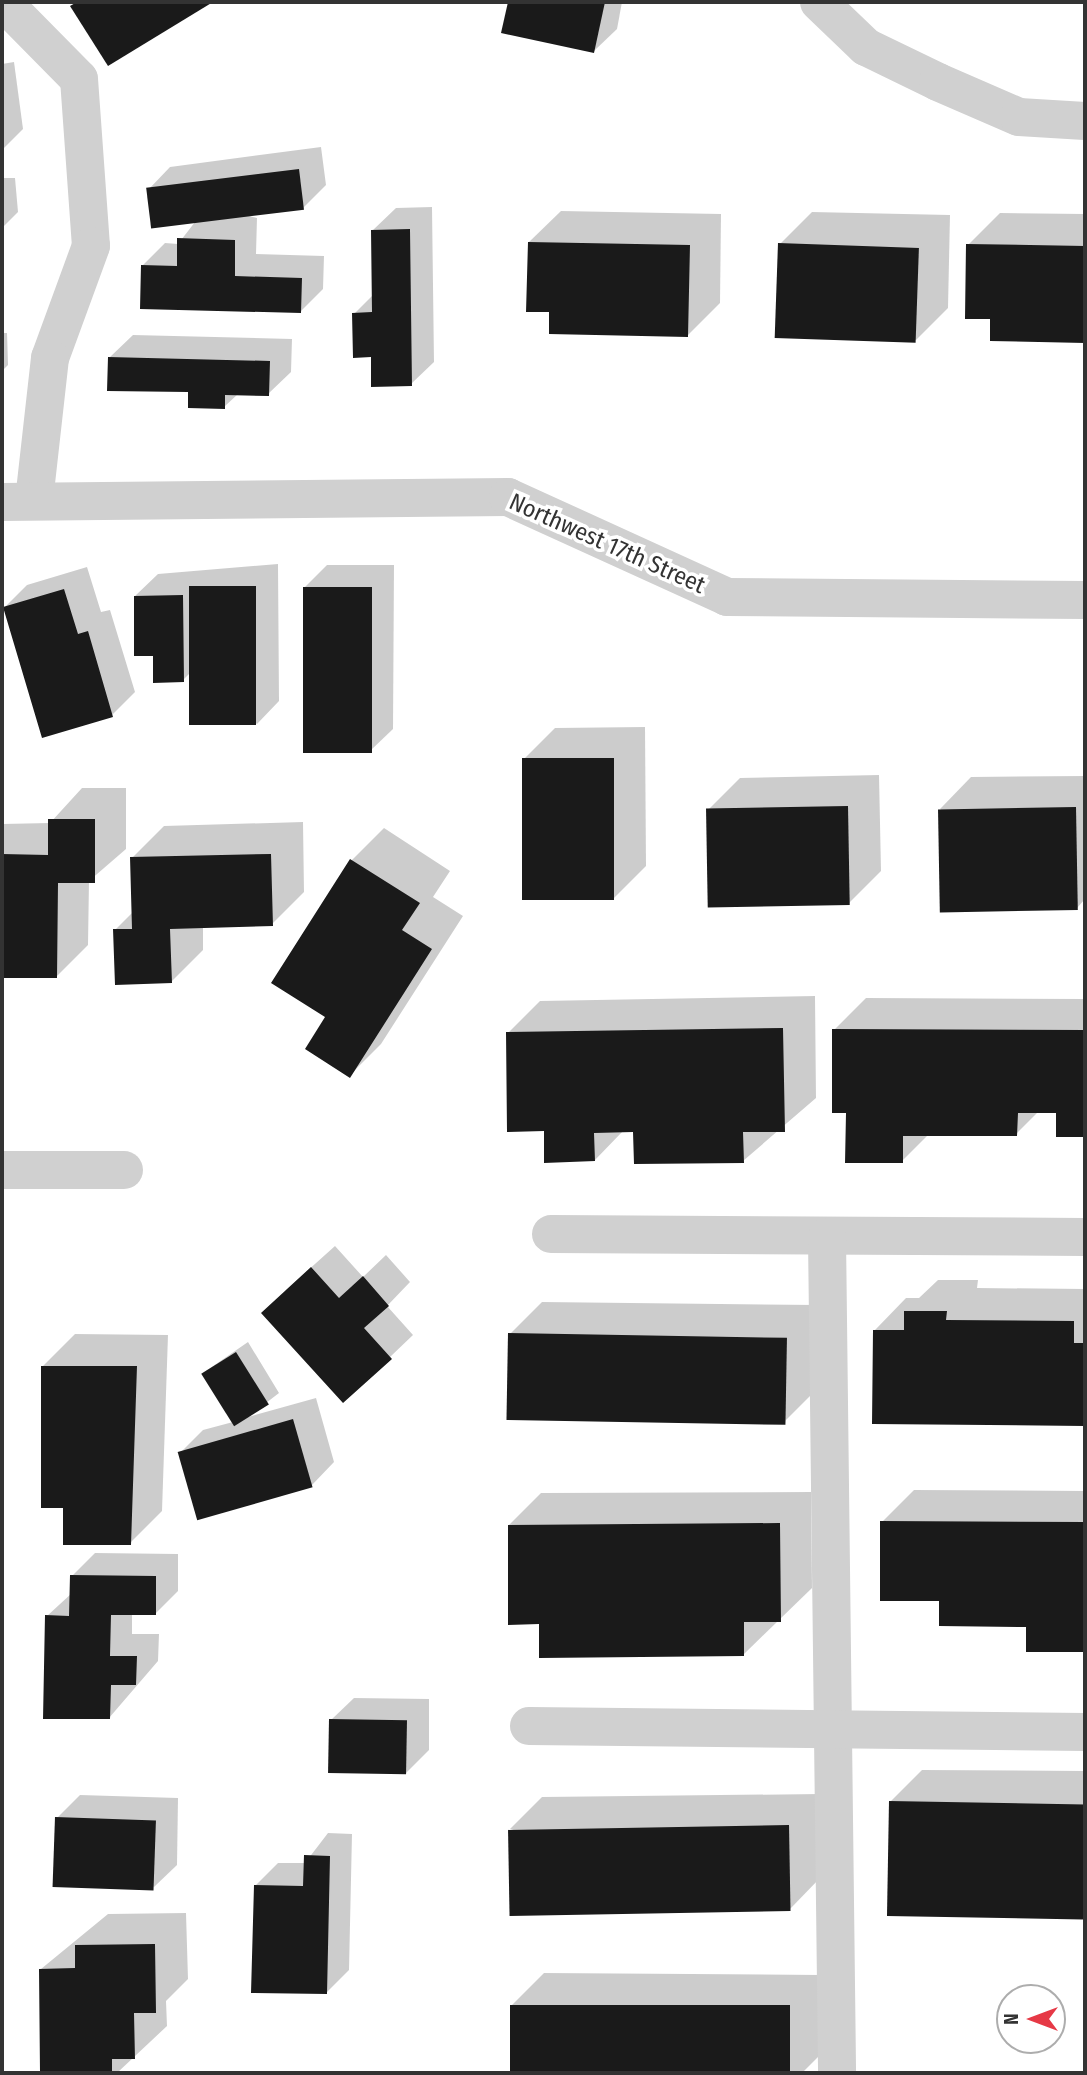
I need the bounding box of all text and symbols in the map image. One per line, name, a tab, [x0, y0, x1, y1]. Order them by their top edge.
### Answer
street label: Northwest 17th Street	[504, 488, 710, 600]
north arrow	[996, 1984, 1066, 2054]
text: N	[1000, 2013, 1023, 2025]

